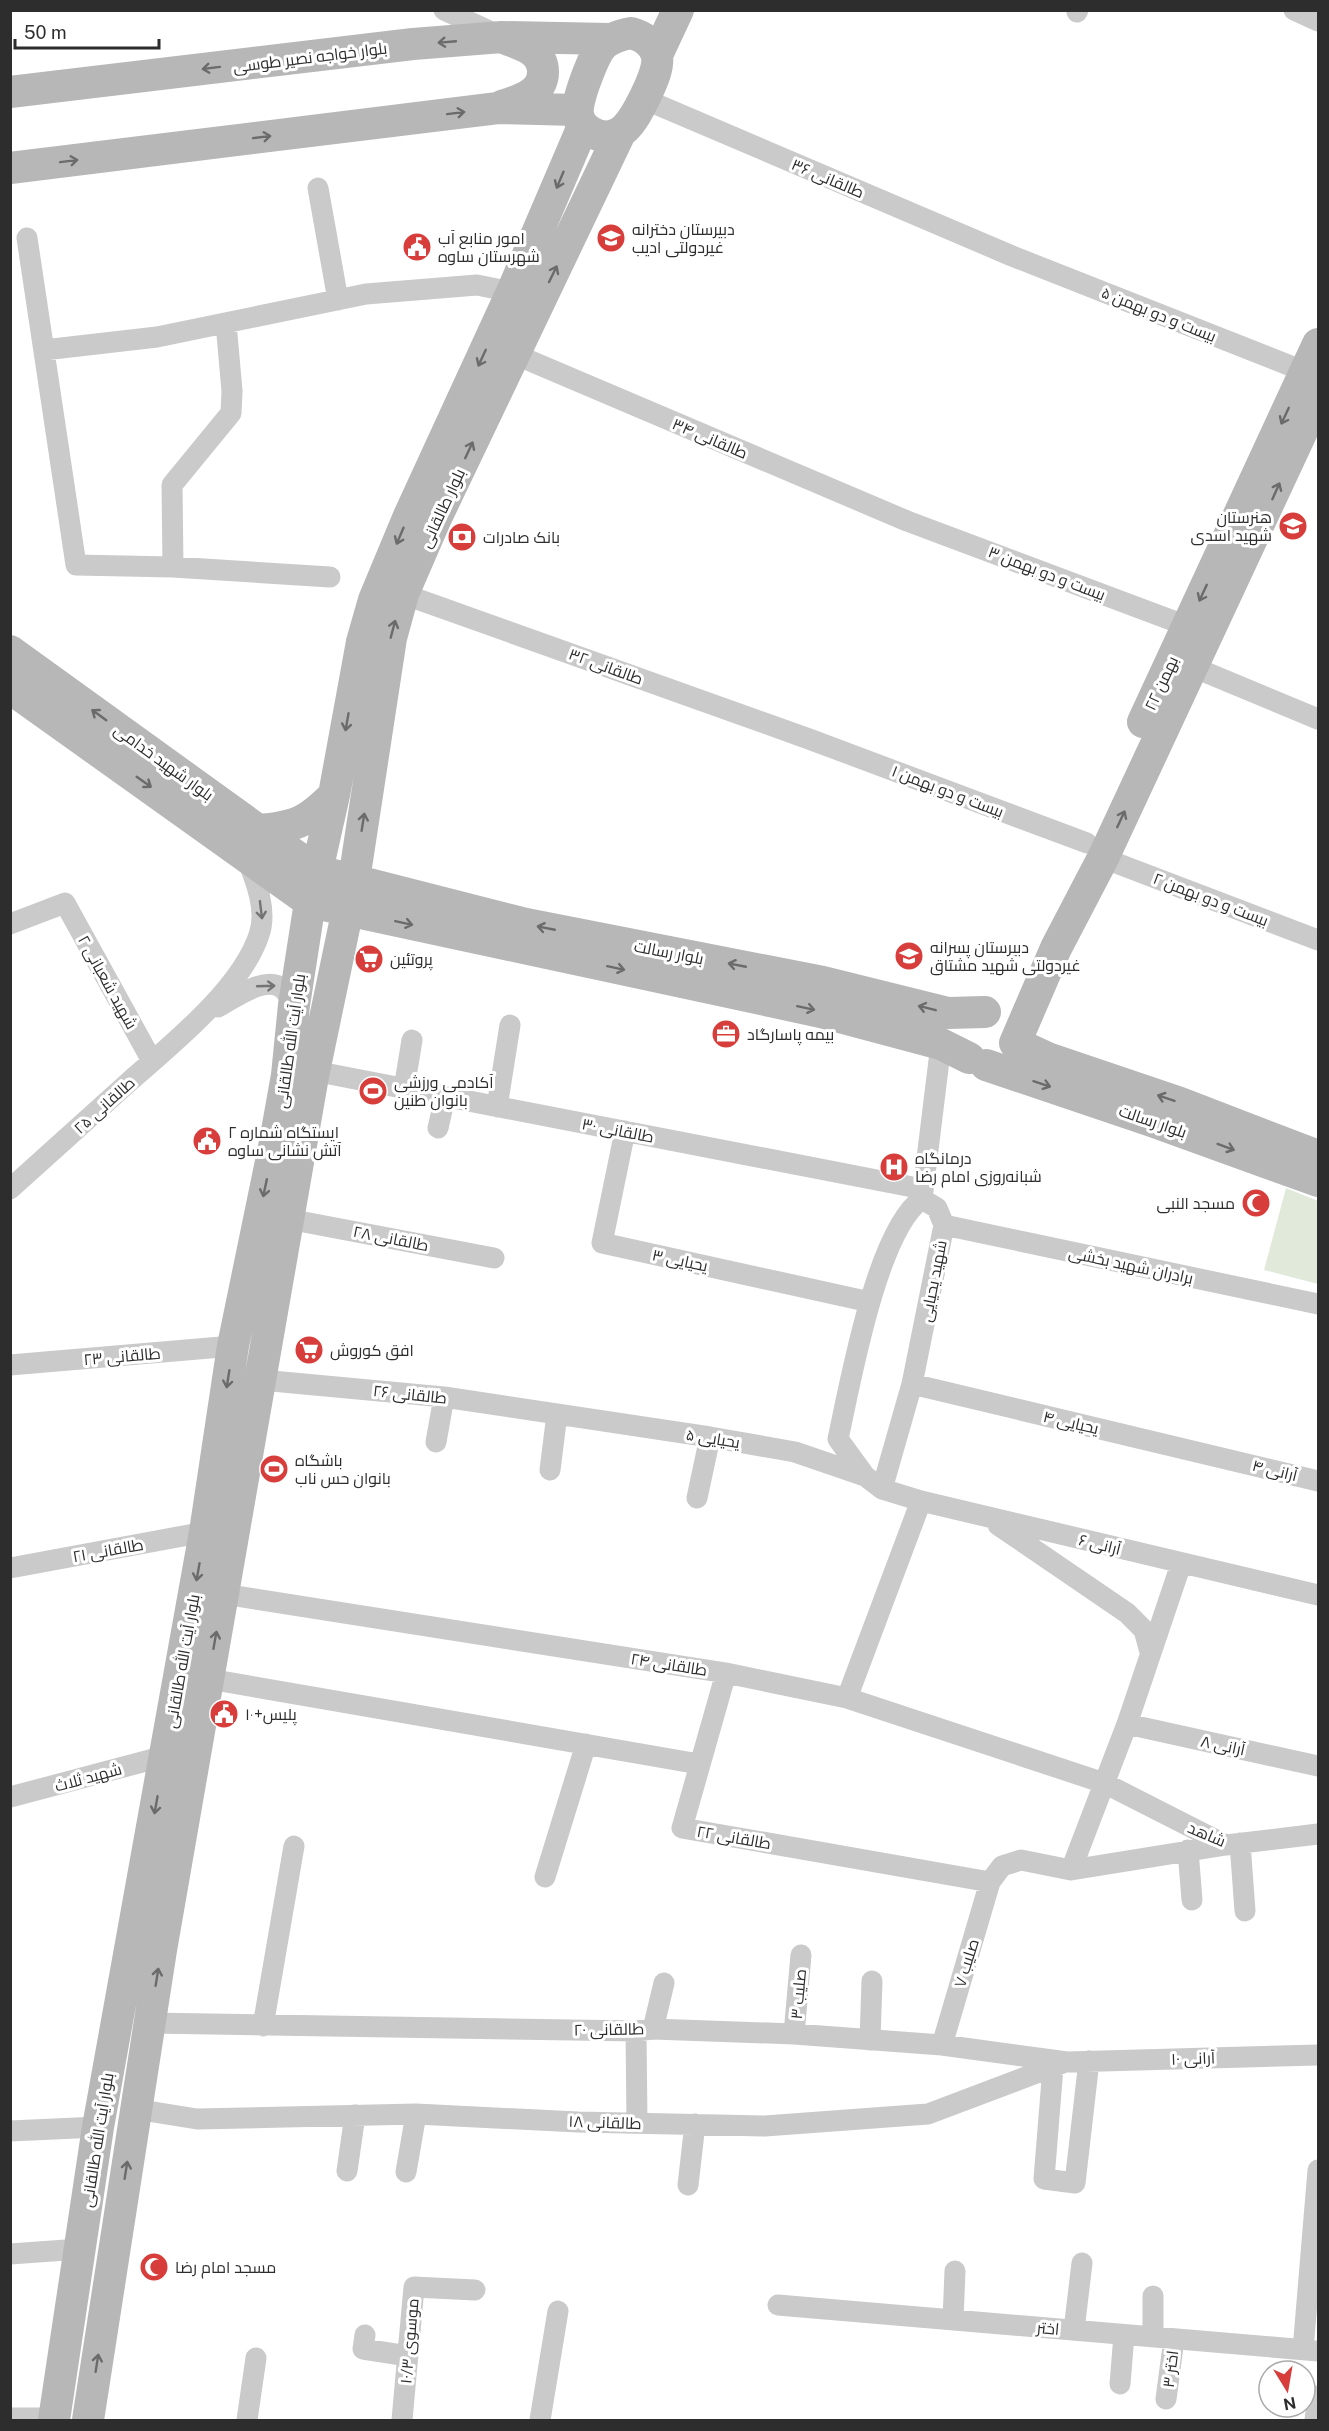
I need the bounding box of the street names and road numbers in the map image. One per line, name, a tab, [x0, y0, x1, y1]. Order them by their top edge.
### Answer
street label: بلوار خواجه نصیر طوسی	[232, 39, 388, 77]
street label: طالقانی ۳۶	[788, 155, 867, 203]
street label: بیست و دو بهمن ۵	[1098, 283, 1219, 347]
street label: طالقانی ۳۴	[669, 414, 750, 464]
street label: بلوار طالقانی	[416, 466, 470, 551]
street label: بیست و دو بهمن ۳	[985, 542, 1108, 606]
street label: طالقانی ۳۲	[566, 644, 645, 690]
street label: ۲۲ بهمن	[1141, 653, 1183, 714]
street label: بلوار شهید خدامی	[110, 720, 217, 806]
street label: بیست و دو بهمن ۱	[889, 761, 1006, 822]
street label: بیست و دو بهمن ۲	[1150, 869, 1271, 931]
street label: شهید شعبانی ۲	[73, 932, 141, 1033]
street label: بلوار رسالت	[633, 936, 705, 969]
street label: بلوار آیت الله طالقانی	[271, 972, 310, 1110]
street label: طالقانی ۲۵	[70, 1073, 139, 1138]
street label: بلوار رسالت	[1116, 1101, 1189, 1142]
street label: طالقانی ۳۰	[580, 1114, 656, 1148]
street label: طالقانی ۲۸	[351, 1222, 430, 1256]
street label: شهید یحیایی	[916, 1239, 952, 1324]
street label: برادران شهید بخشی	[1067, 1243, 1195, 1289]
street label: یحیایی ۳	[650, 1245, 710, 1277]
street label: طالقانی ۲۳	[83, 1344, 162, 1370]
street label: طالقانی ۲۶	[372, 1381, 448, 1409]
street label: یحیایی ۴	[1041, 1407, 1101, 1439]
street label: یحیایی ۵	[684, 1425, 742, 1453]
street label: آرانی ۴	[1250, 1456, 1300, 1486]
street label: آرانی ۶	[1077, 1530, 1124, 1560]
street label: طالقانی ۲۱	[71, 1535, 145, 1567]
street label: بلوار آیت الله طالقانی	[160, 1592, 205, 1730]
street label: طالقانی ۲۴	[629, 1649, 709, 1681]
street label: آرانی ۸	[1199, 1732, 1248, 1761]
street label: شهید ثلاث	[53, 1759, 124, 1797]
street label: شاهد	[1185, 1818, 1229, 1851]
street label: طالقانی ۲۲	[695, 1822, 773, 1854]
street label: صلیب ۷	[950, 1937, 983, 1990]
street label: صلیب ۳	[787, 1968, 810, 2020]
street label: طالقانی ۲۰	[573, 2019, 645, 2041]
street label: آرانی ۱۰	[1171, 2048, 1216, 2070]
street label: بلوار آیت الله طالقانی	[77, 2071, 118, 2209]
street label: طالقانی ۱۸	[568, 2112, 642, 2134]
street label: موسوی ۱۰/۳	[396, 2298, 424, 2385]
street label: اختر	[1035, 2318, 1060, 2339]
street label: اختر ۳	[1159, 2349, 1182, 2389]

